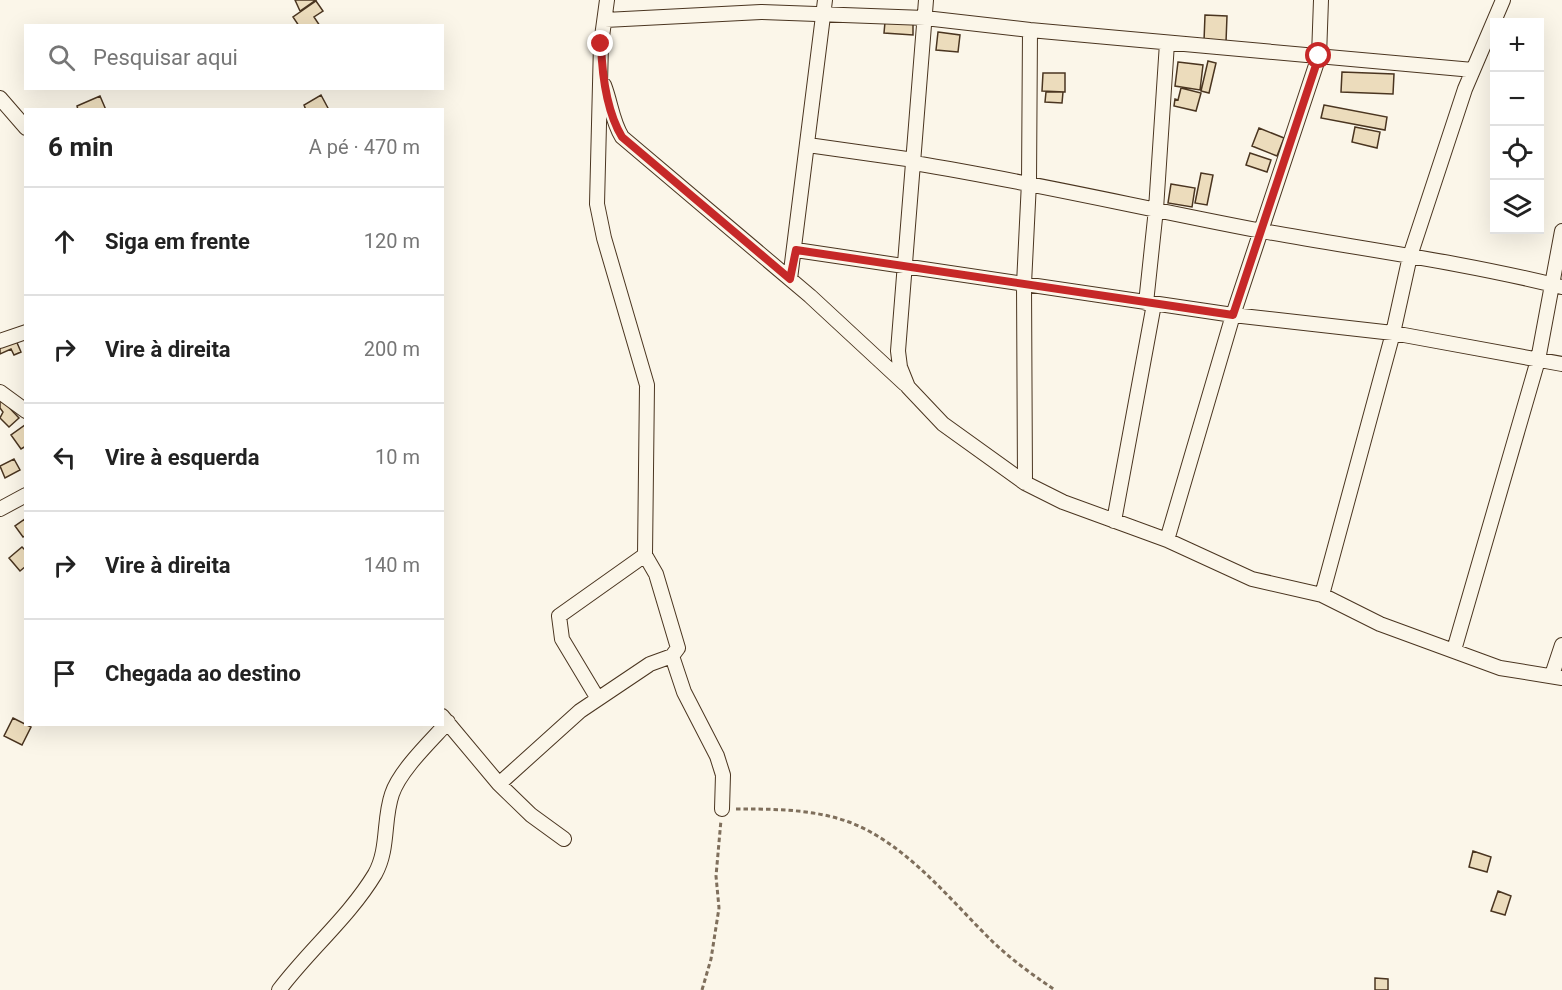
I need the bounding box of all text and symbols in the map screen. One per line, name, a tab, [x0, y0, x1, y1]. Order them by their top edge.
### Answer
map controls	[1490, 18, 1544, 234]
button: +	[1490, 18, 1544, 72]
search box	[24, 24, 444, 90]
route end	[587, 30, 613, 56]
icon: search	[45, 41, 78, 74]
route start	[1305, 42, 1331, 68]
text: Pesquisar aqui	[93, 45, 238, 70]
button: −	[1490, 72, 1544, 126]
button: locate	[1490, 126, 1544, 180]
text: 6 min	[48, 132, 113, 162]
text: A pé · 470 m	[309, 135, 420, 159]
button: layers	[1490, 180, 1544, 234]
icon: ahead	[48, 225, 81, 258]
text: Siga em frente	[105, 229, 250, 254]
text: 120 m	[364, 229, 420, 253]
icon: right	[48, 333, 81, 366]
text: Vire à direita	[105, 337, 231, 362]
text: 200 m	[364, 337, 420, 361]
icon: left	[48, 441, 81, 474]
text: Vire à esquerda	[105, 445, 259, 470]
text: 10 m	[375, 445, 420, 469]
icon: right	[48, 549, 81, 582]
text: Vire à direita	[105, 553, 231, 578]
text: 140 m	[364, 553, 420, 577]
icon: arrive	[48, 657, 81, 690]
text: Chegada ao destino	[105, 661, 301, 686]

